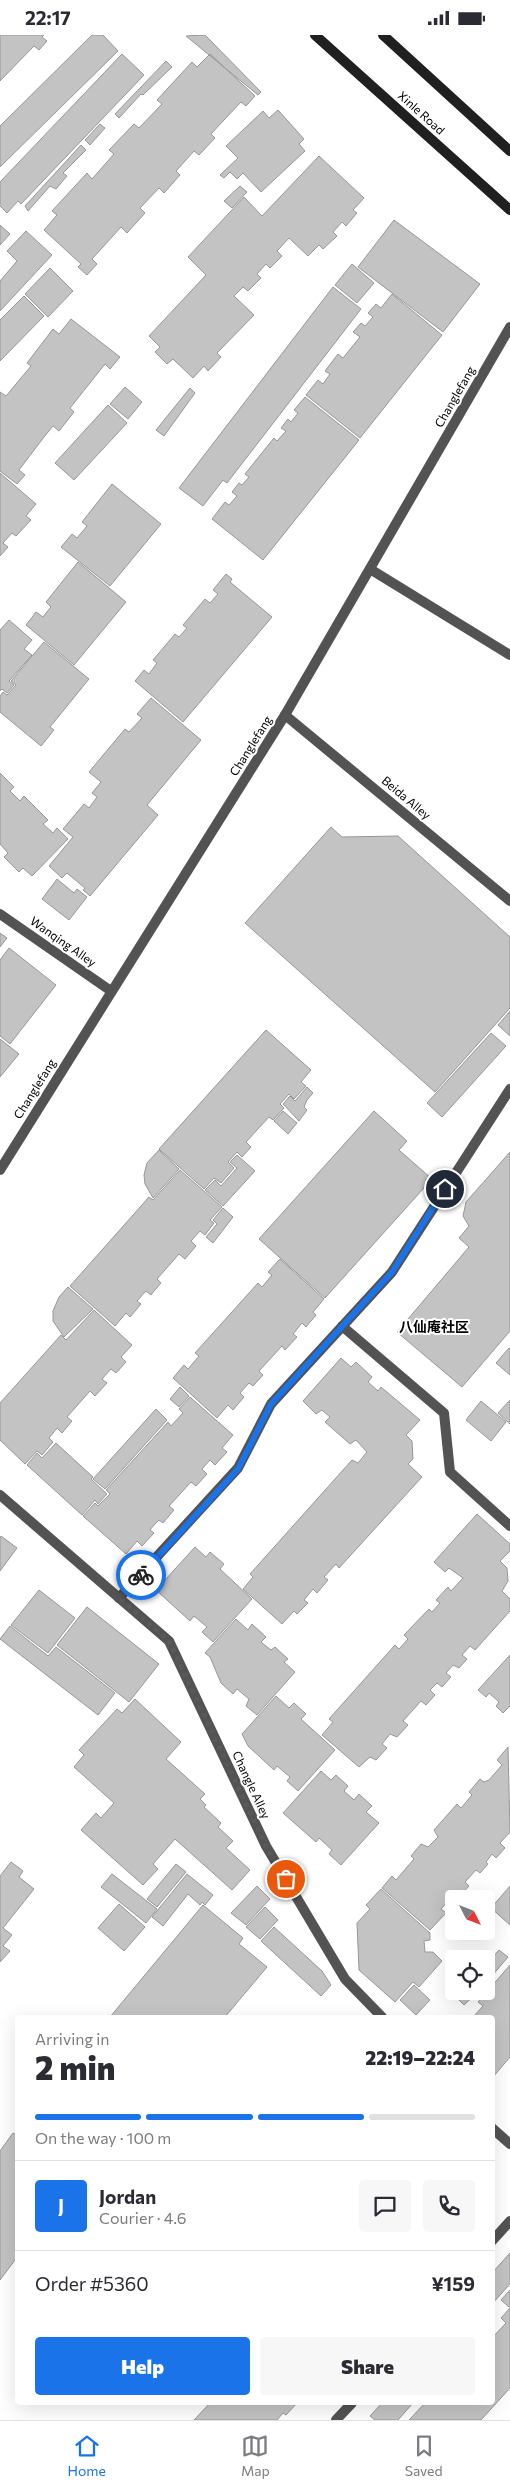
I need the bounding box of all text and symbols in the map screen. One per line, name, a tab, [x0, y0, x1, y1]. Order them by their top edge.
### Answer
text: 22:17	[25, 6, 71, 29]
street label: Xinle Road	[396, 88, 448, 137]
street label: Changlefang	[431, 363, 478, 430]
street label: Changlefang	[226, 712, 274, 778]
street label: Beida Alley	[379, 773, 434, 822]
street label: Wanqing Alley	[28, 913, 99, 969]
street label: Changlefang	[10, 1055, 58, 1121]
pin	[424, 1168, 466, 1210]
icon: home	[431, 1175, 459, 1203]
district label: 八仙庵社区	[399, 1318, 469, 1335]
courier	[116, 1550, 166, 1600]
icon: bike	[127, 1561, 155, 1589]
street label: Changle Alley	[230, 1748, 274, 1821]
pin	[265, 1858, 307, 1900]
icon: bag	[272, 1865, 300, 1893]
north arrow	[445, 1890, 495, 1940]
map controls	[445, 1890, 495, 2000]
button: locate	[445, 1950, 495, 2000]
text: Arriving in	[35, 2029, 109, 2048]
text: 22:19–22:24	[365, 2046, 475, 2069]
text: 2 min	[35, 2047, 115, 2087]
text: On the way · 100 m	[35, 2128, 171, 2147]
button: chat	[359, 2180, 411, 2232]
button: phone	[423, 2180, 475, 2232]
text: Jordan	[99, 2185, 156, 2208]
text: J	[58, 2194, 64, 2217]
text: Courier · 4.6	[99, 2208, 186, 2227]
text: Order #5360	[35, 2272, 149, 2295]
text: ¥159	[431, 2272, 475, 2295]
button: Help	[35, 2337, 250, 2395]
button: Share	[260, 2337, 475, 2395]
tab: Home	[67, 2432, 106, 2479]
tab: Map	[241, 2432, 270, 2479]
tab: Saved	[405, 2432, 443, 2479]

